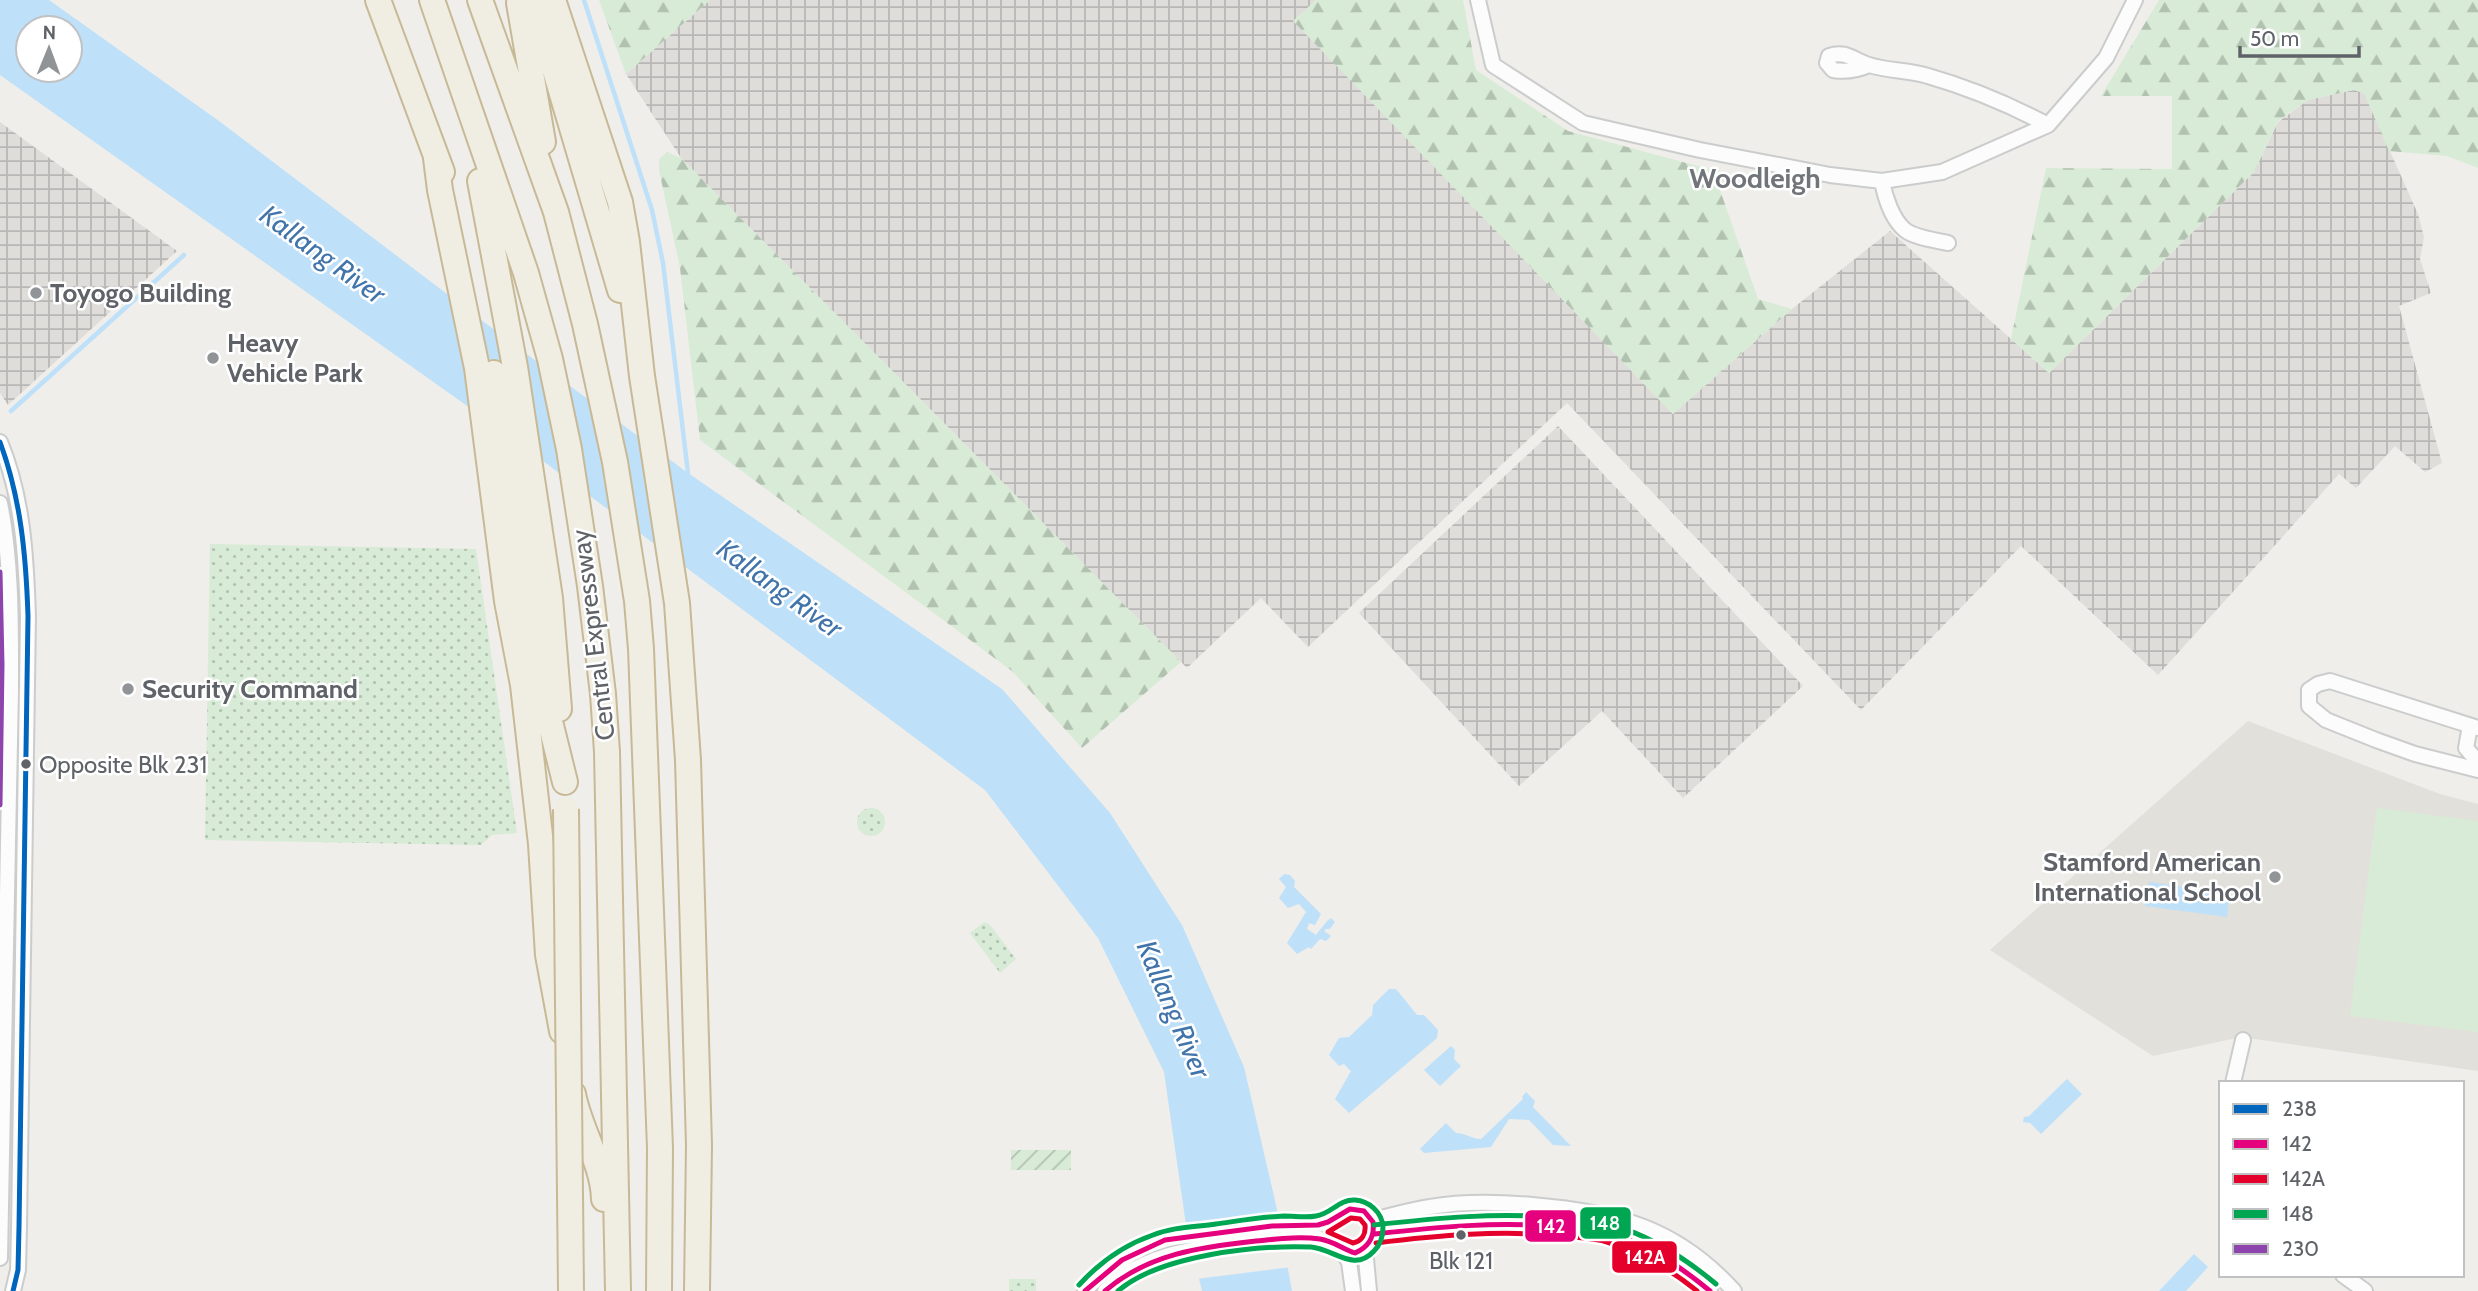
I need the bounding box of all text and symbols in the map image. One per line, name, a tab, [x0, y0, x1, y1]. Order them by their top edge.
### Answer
north arrow	[14, 14, 84, 84]
scale bar	[2240, 14, 2359, 58]
text: N	[42, 21, 56, 44]
text: 50 m	[2250, 26, 2299, 51]
district label: Woodleigh	[1689, 161, 1821, 195]
water label: Kallang River	[254, 197, 393, 312]
place label: Toyogo Building	[50, 277, 231, 309]
marker: Toyogo Building	[28, 285, 44, 301]
place label: Heavy Vehicle Park	[227, 327, 363, 389]
marker: Heavy Vehicle Park	[205, 350, 221, 366]
street label: Central Expressway	[564, 528, 622, 742]
water label: Kallang River	[711, 531, 850, 646]
place label: Security Command	[142, 673, 358, 705]
marker: Security Command	[120, 681, 136, 697]
place label: Opposite Blk 231	[39, 750, 207, 779]
marker: Opposite Blk 231	[19, 757, 33, 771]
place label: Stamford American International School	[2034, 846, 2261, 908]
marker: Stamford American International School	[2267, 869, 2283, 885]
water label: Kallang River	[1130, 935, 1219, 1084]
legend	[2219, 1081, 2464, 1277]
text: 238	[2282, 1096, 2317, 1121]
text: 142	[2282, 1131, 2312, 1156]
text: 142A	[2282, 1166, 2325, 1191]
text: 148	[2282, 1201, 2314, 1226]
line badge: 148	[1579, 1206, 1632, 1240]
line badge: 142	[1524, 1209, 1577, 1243]
text: 148	[1590, 1212, 1620, 1235]
text: 142	[1537, 1215, 1565, 1238]
marker: Blk 121	[1454, 1228, 1468, 1242]
text: 230	[2282, 1236, 2319, 1261]
line badge: 142A	[1611, 1240, 1678, 1274]
place label: Blk 121	[1429, 1246, 1493, 1275]
text: 142A	[1625, 1246, 1665, 1269]

